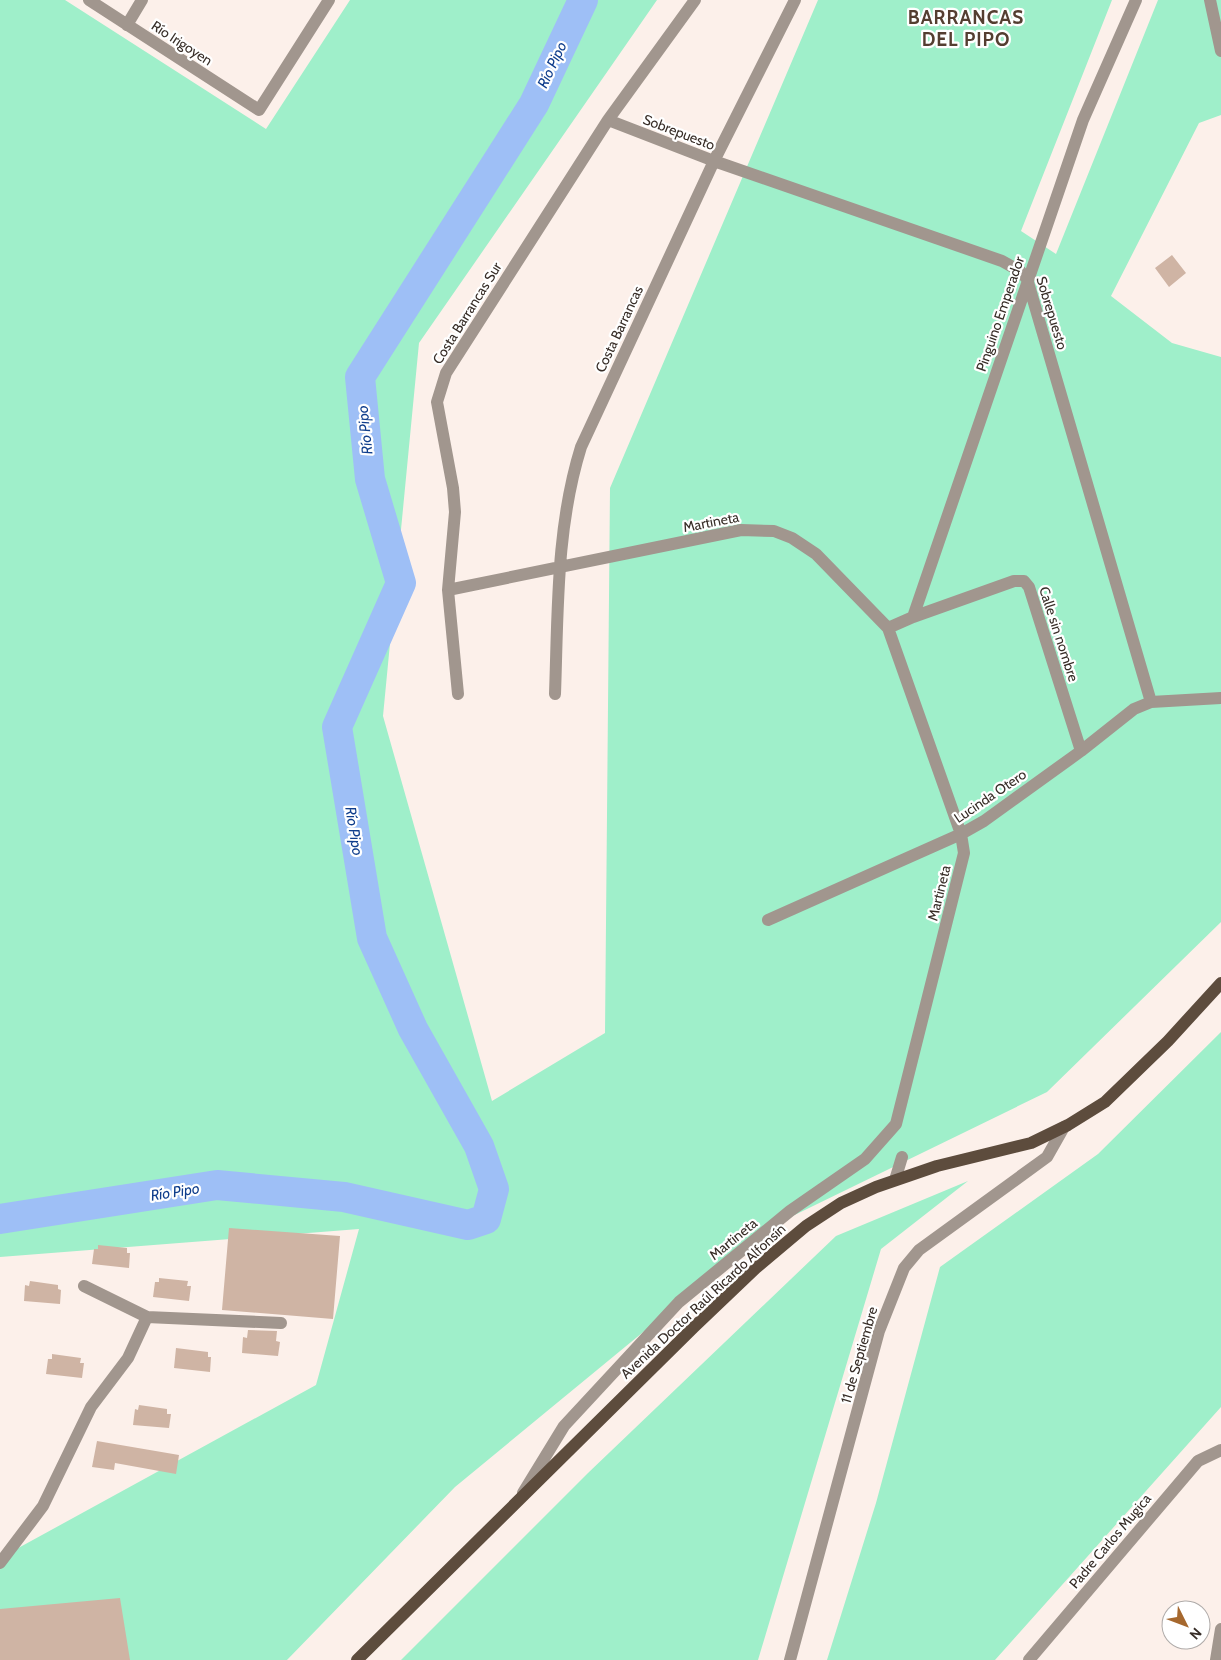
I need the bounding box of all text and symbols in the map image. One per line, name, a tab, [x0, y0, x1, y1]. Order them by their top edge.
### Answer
district label: BARRANCAS DEL PIPO	[908, 6, 1024, 51]
street label: Río Irigoyen	[148, 17, 216, 70]
water label: Río Pipo	[533, 39, 571, 91]
street label: Sobrepuesto	[641, 110, 718, 154]
street label: Pinguino Emperador	[972, 254, 1028, 374]
street label: Costa Barrancas Sur	[428, 258, 506, 367]
street label: Sobrepuesto	[1032, 274, 1072, 352]
street label: Costa Barrancas	[591, 283, 647, 375]
water label: Río Pipo	[353, 404, 377, 455]
street label: Martineta	[682, 508, 741, 536]
street label: Calle sin nombre	[1035, 584, 1083, 684]
street label: Lucinda Otero	[950, 765, 1030, 827]
water label: Río Pipo	[341, 805, 367, 857]
street label: Martineta	[923, 863, 955, 923]
water label: Río Pipo	[149, 1179, 201, 1205]
street label: Martineta	[705, 1214, 761, 1264]
street label: Avenida Doctor Raúl Ricardo Alfonsín	[617, 1220, 789, 1382]
street label: 11 de Septiembre	[837, 1305, 881, 1405]
street label: Padre Carlos Mugica	[1065, 1490, 1155, 1592]
north arrow	[1161, 1600, 1211, 1650]
text: N	[1186, 1624, 1206, 1643]

